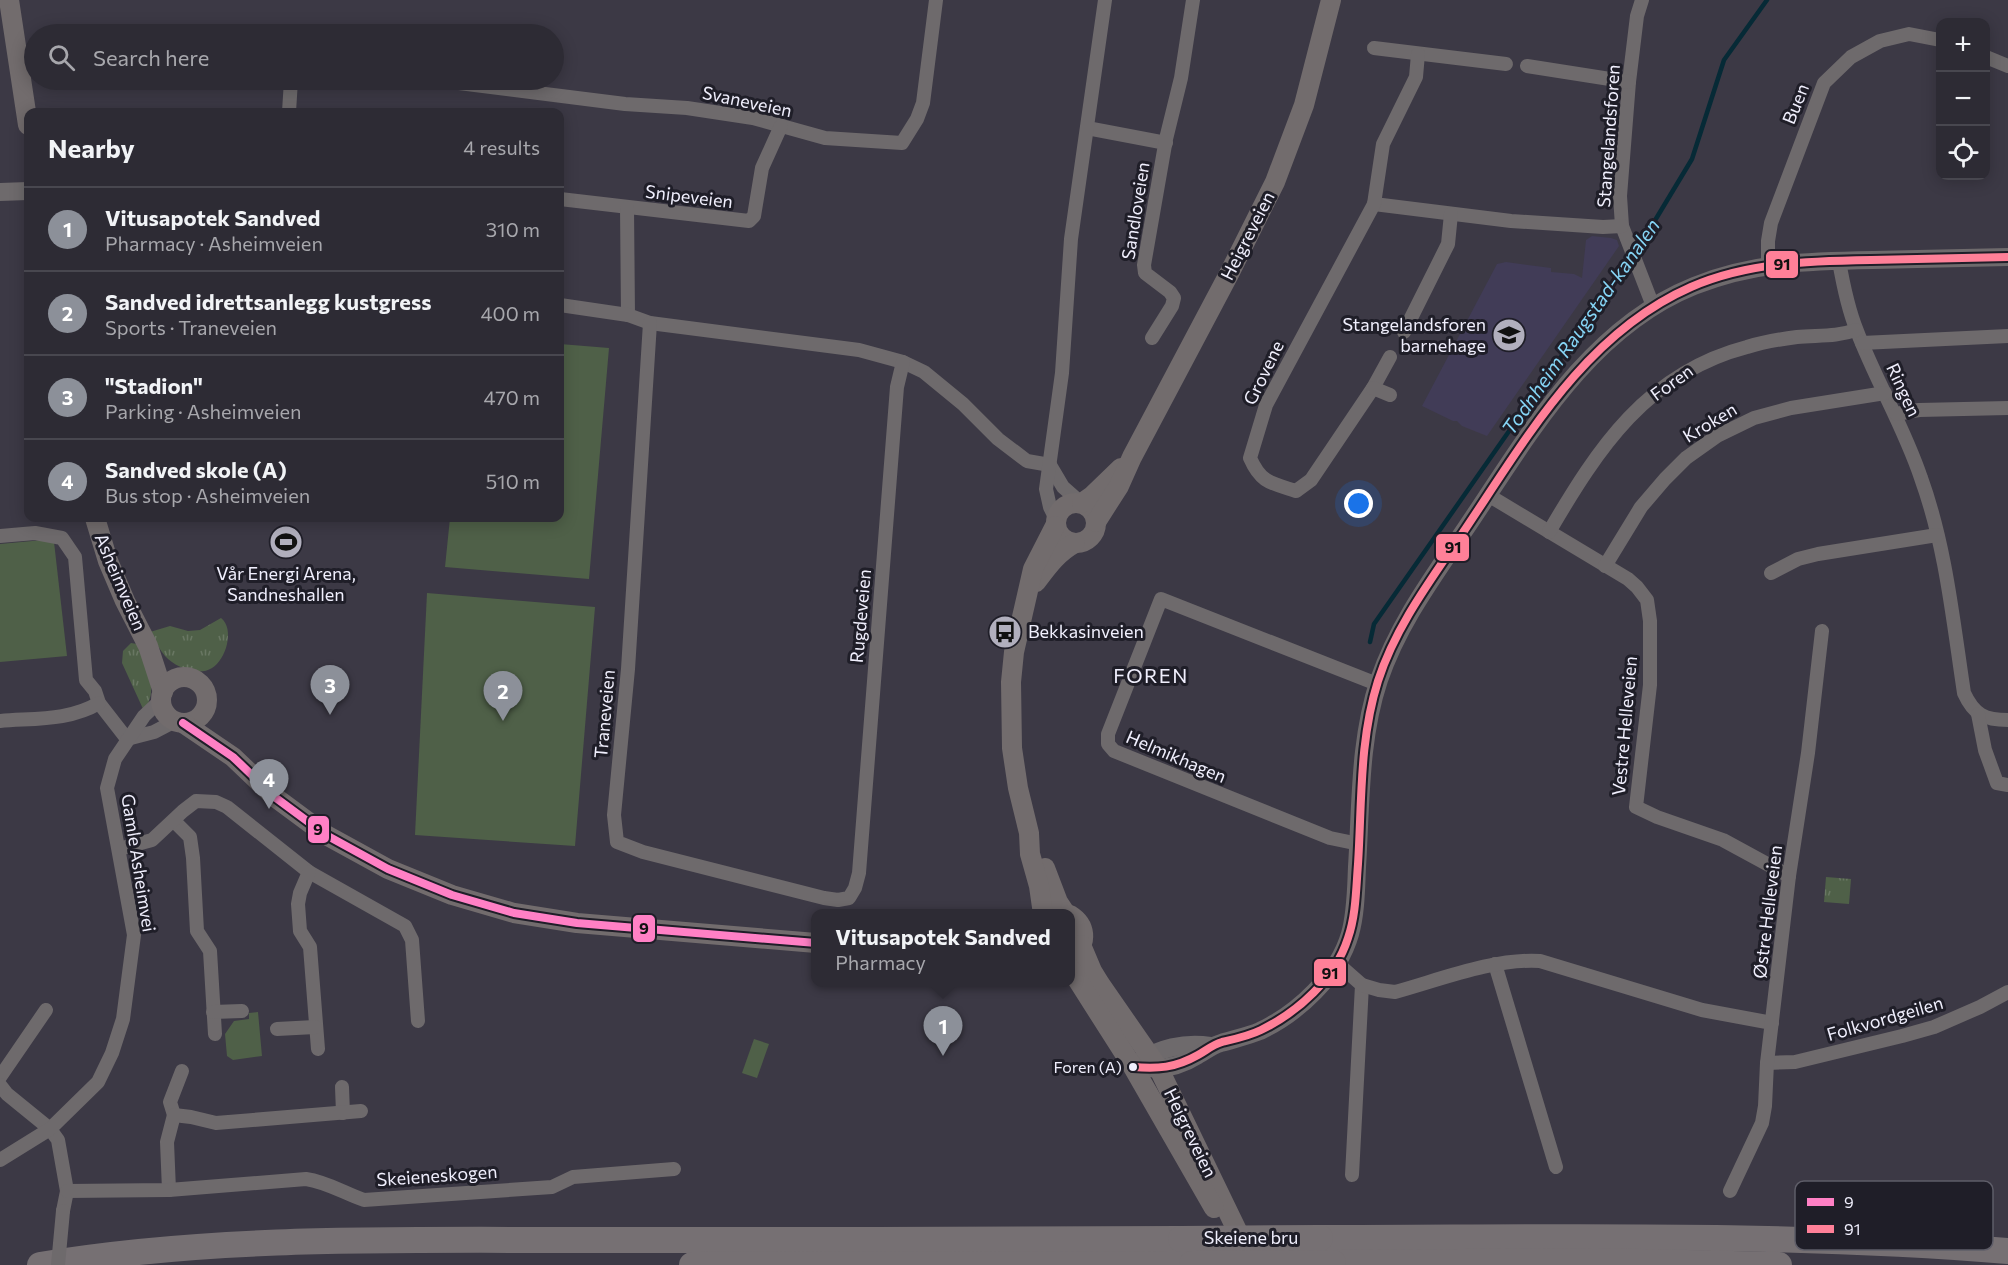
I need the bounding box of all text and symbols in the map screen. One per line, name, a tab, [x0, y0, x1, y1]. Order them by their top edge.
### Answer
map controls	[1936, 18, 1990, 180]
button: +	[1936, 18, 1990, 72]
search box	[24, 24, 564, 90]
icon: search	[45, 41, 78, 74]
text: Search here	[93, 44, 209, 71]
street label: Stangelandsforen	[1592, 64, 1624, 208]
button: −	[1936, 72, 1990, 126]
street label: Buen	[1777, 80, 1813, 127]
street label: Svaneveien	[700, 81, 794, 121]
button: locate	[1936, 126, 1990, 180]
text: Nearby	[48, 132, 135, 163]
text: 4 results	[463, 135, 540, 159]
street label: Sandloveien	[1116, 160, 1154, 261]
street label: Snipeveien	[644, 180, 734, 212]
street label: Heigreveien	[1215, 188, 1279, 283]
text: Vitusapotek Sandved	[105, 204, 320, 231]
water label: Todnheim Raugstad-kanalen	[1496, 214, 1664, 439]
text: 1	[63, 217, 72, 241]
text: 310 m	[486, 217, 540, 241]
text: Pharmacy · Asheimveien	[105, 231, 323, 255]
line badge: 91	[1765, 250, 1799, 279]
text: 91	[1773, 254, 1791, 273]
text: Sandved idrettsanlegg kustgress	[105, 288, 431, 315]
text: 2	[62, 301, 73, 325]
text: 400 m	[481, 301, 540, 325]
place label: Stangelandsforen barnehage	[1342, 313, 1486, 356]
text: Sports · Traneveien	[105, 315, 277, 339]
school or university icon: Stangelandsforen barnehage	[1491, 317, 1527, 353]
street label: Grovene	[1238, 337, 1288, 408]
street label: Foren	[1646, 359, 1697, 405]
street label: Ringen	[1882, 359, 1926, 420]
text: "Stadion"	[105, 372, 203, 399]
text: 3	[62, 385, 73, 409]
text: 470 m	[484, 385, 540, 409]
street label: Kroken	[1679, 398, 1740, 447]
text: Parking · Asheimveien	[105, 399, 302, 423]
text: Sandved skole (A)	[105, 456, 287, 483]
text: 4	[61, 469, 74, 493]
text: 510 m	[486, 469, 540, 493]
text: Bus stop · Asheimveien	[105, 483, 310, 507]
your location	[1344, 489, 1373, 518]
sports icon: Vår Energi Arena, Sandneshallen	[268, 524, 304, 560]
street label: Asheimveien	[91, 530, 151, 634]
line badge: 91	[1435, 533, 1470, 562]
text: 91	[1444, 537, 1462, 556]
place label: Vår Energi Arena, Sandneshallen	[216, 562, 356, 605]
street label: Rugdeveien	[845, 568, 875, 664]
bus stop icon: Bekkasinveien	[987, 614, 1023, 650]
place label: Bekkasinveien	[1028, 620, 1144, 642]
street label: Vestre Helleveien	[1607, 655, 1641, 797]
district label: FOREN	[1113, 663, 1189, 687]
pin: 3	[310, 666, 350, 715]
street label: Traneveien	[589, 669, 619, 759]
pin: 2	[484, 672, 522, 721]
street label: Helmikhagen	[1123, 725, 1230, 787]
pin: 4	[250, 760, 288, 809]
street label: Gamle Asheimvei	[117, 792, 161, 933]
line badge: 9	[307, 815, 330, 844]
text: 9	[313, 819, 323, 838]
street label: Østre Helleveien	[1748, 844, 1786, 980]
popup	[811, 909, 1075, 987]
line badge: 9	[632, 914, 656, 943]
text: 9	[639, 918, 649, 937]
text: Vitusapotek Sandved	[835, 923, 1051, 950]
text: Pharmacy	[835, 950, 926, 974]
line badge: 91	[1313, 958, 1347, 987]
text: 91	[1321, 963, 1339, 982]
street label: Folkvordgeilen	[1824, 991, 1945, 1045]
pin: 1	[924, 1006, 962, 1056]
place label: Foren (A)	[1053, 1057, 1122, 1076]
marker: Foren (A)	[1127, 1061, 1139, 1073]
street label: Heigreveien	[1160, 1084, 1222, 1181]
street label: Skeieneskogen	[376, 1160, 498, 1190]
legend	[1795, 1181, 1993, 1250]
text: 9	[1844, 1192, 1854, 1211]
text: 91	[1844, 1219, 1861, 1238]
street label: Skeiene bru	[1204, 1226, 1298, 1248]

